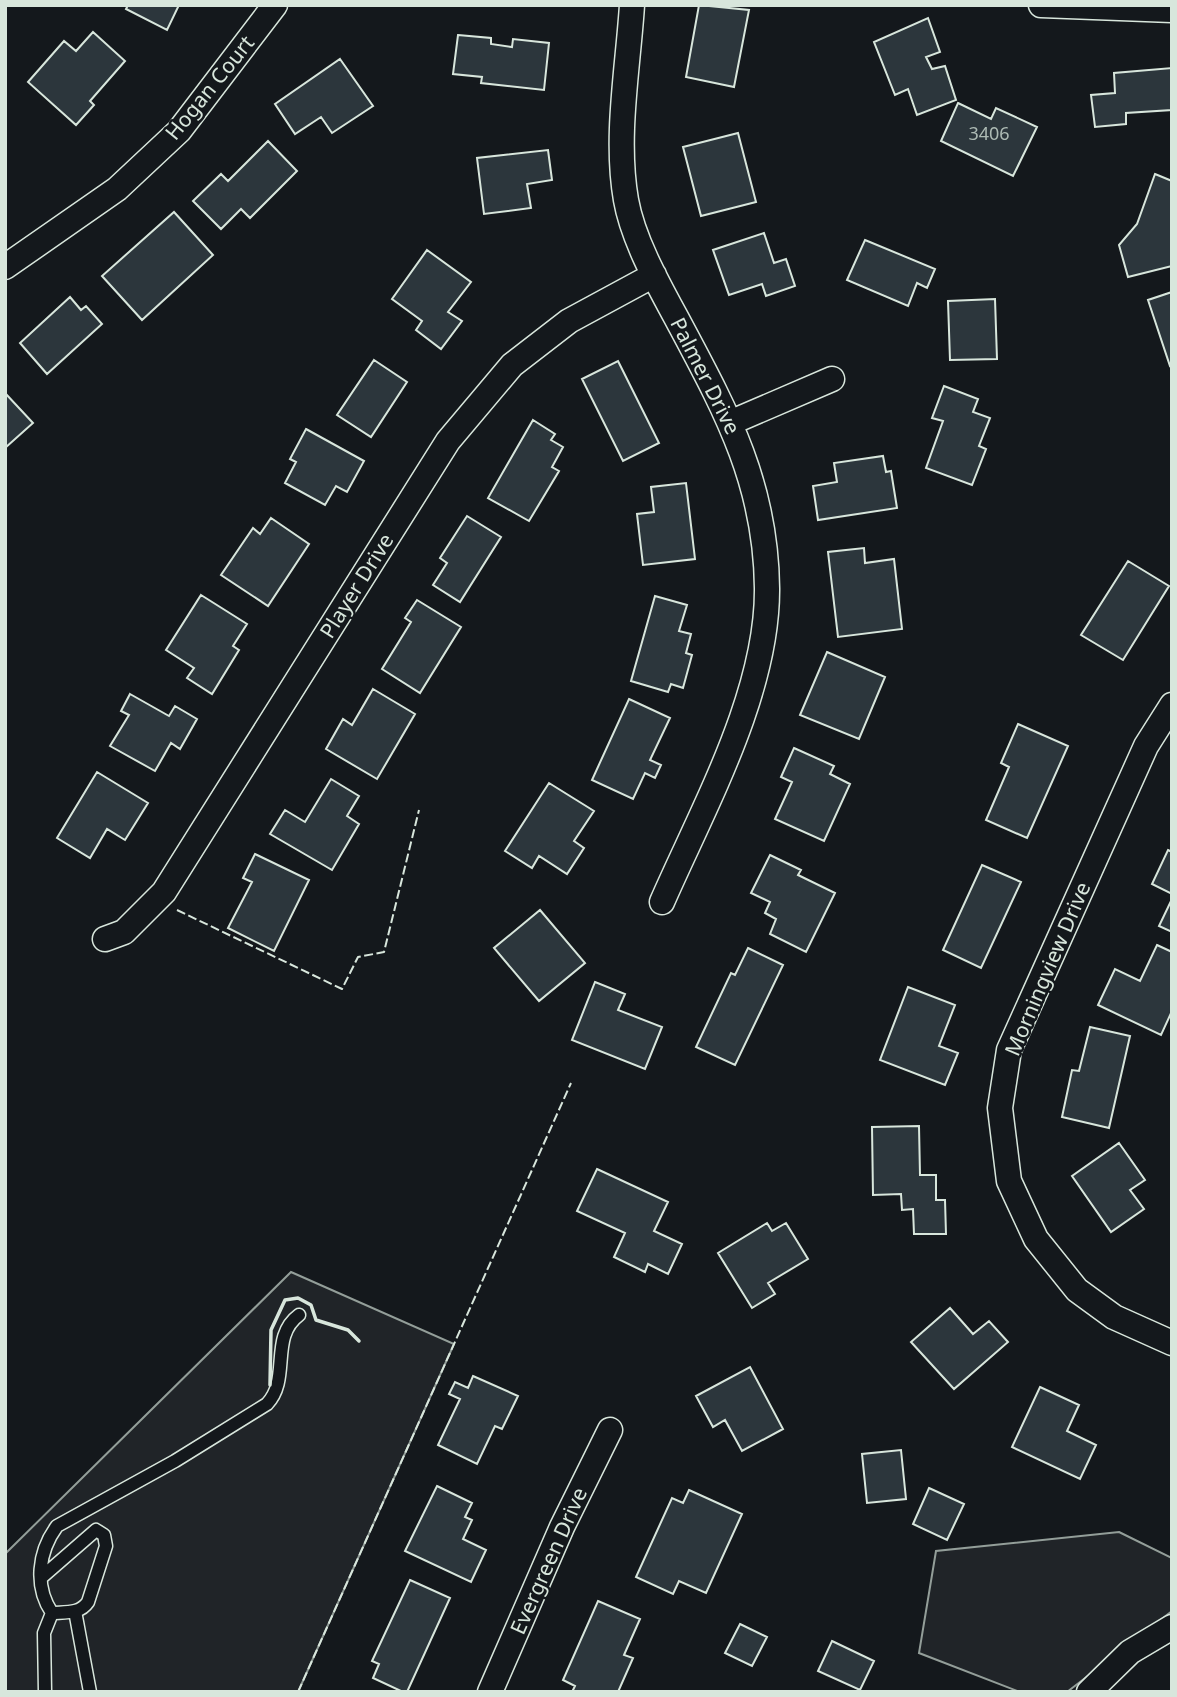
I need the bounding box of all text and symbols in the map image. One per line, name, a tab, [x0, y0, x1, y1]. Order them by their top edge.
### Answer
street label: Hogan Court	[159, 29, 260, 145]
house number: 3406	[968, 121, 1010, 145]
street label: Palmer Drive	[664, 312, 747, 439]
street label: Player Drive	[313, 528, 399, 643]
street label: Morningview Drive	[998, 877, 1096, 1060]
street label: Evergreen Drive	[503, 1483, 593, 1638]

